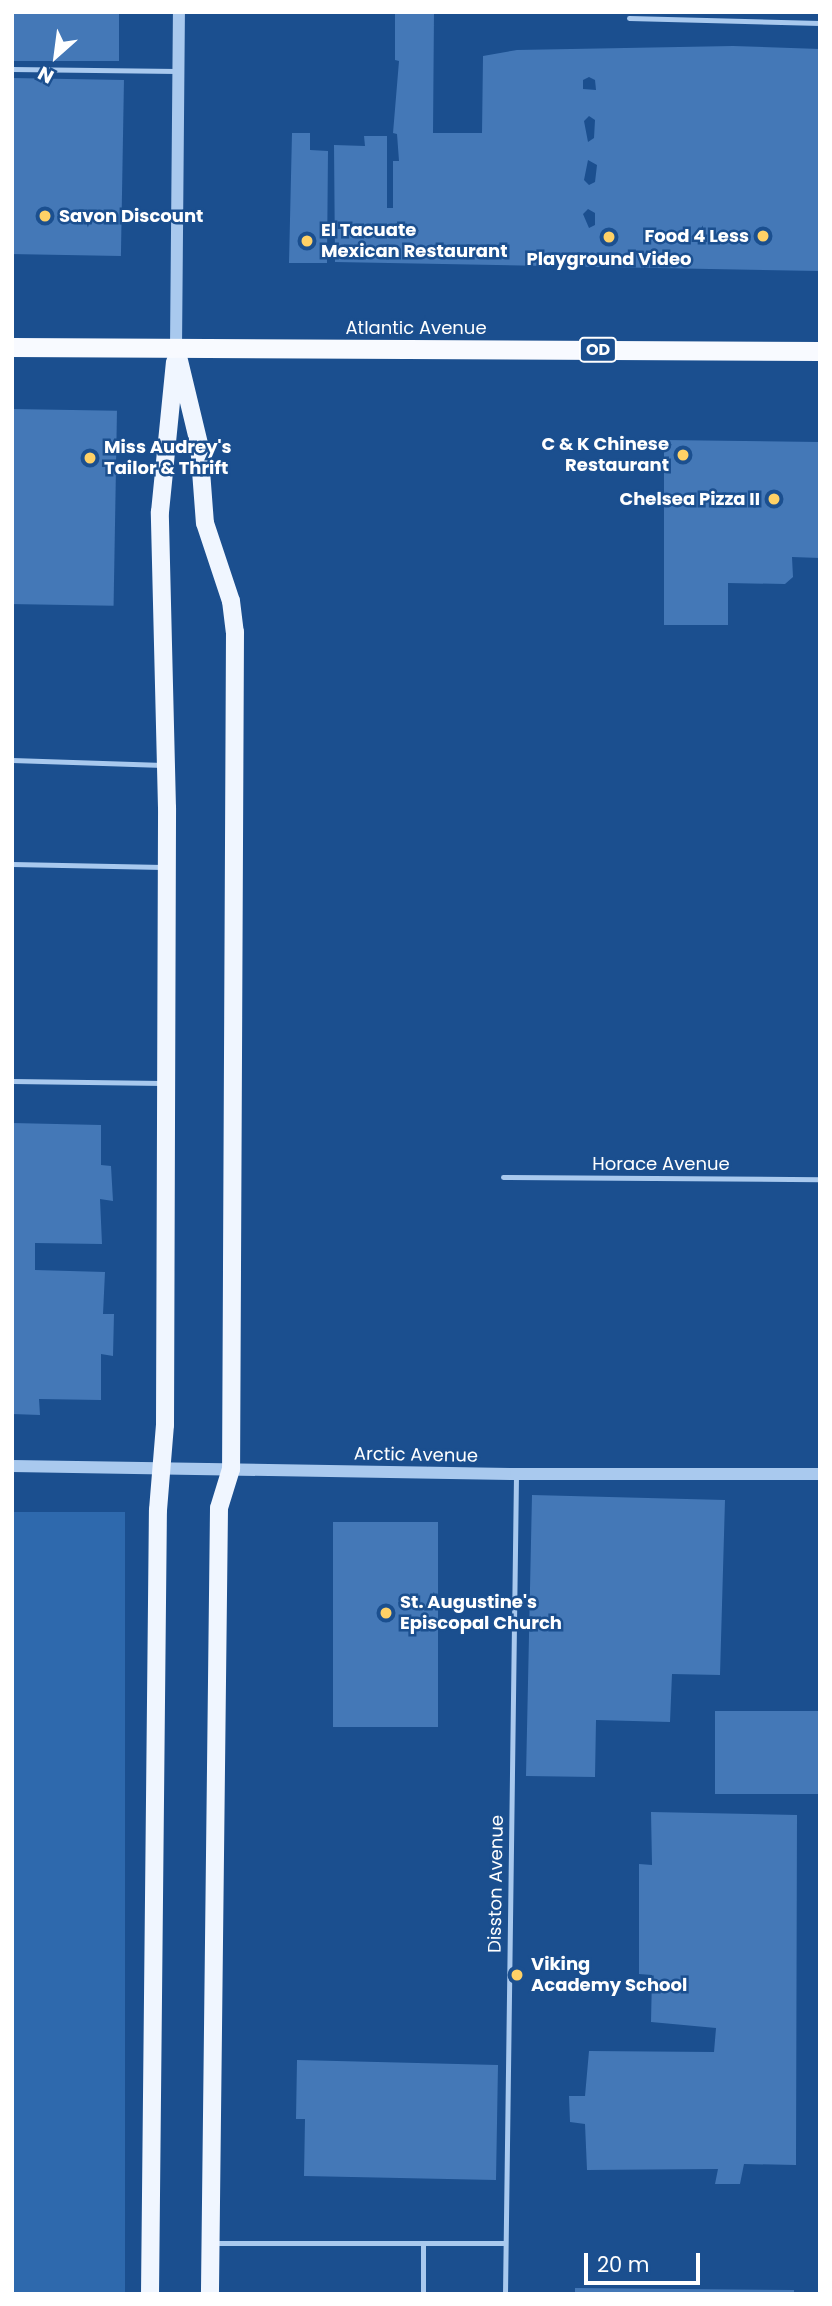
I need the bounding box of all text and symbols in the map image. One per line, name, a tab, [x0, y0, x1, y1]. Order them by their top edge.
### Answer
north arrow	[21, 21, 91, 91]
text: N	[33, 60, 59, 90]
place label: Savon Discount	[59, 205, 203, 227]
marker: Savon Discount	[37, 208, 53, 224]
place label: El Tacuate Mexican Restaurant	[321, 220, 507, 262]
place label: Food 4 Less	[644, 225, 749, 247]
marker: Food 4 Less	[755, 228, 771, 244]
marker: Playground Video	[601, 229, 617, 245]
marker: El Tacuate Mexican Restaurant	[299, 233, 315, 249]
place label: Playground Video	[526, 248, 692, 270]
street label: Atlantic Avenue	[345, 317, 487, 339]
road number: OD	[579, 338, 617, 362]
place label: C & K Chinese Restaurant	[541, 434, 669, 476]
place label: Miss Audrey's Tailor & Thrift	[104, 437, 232, 480]
marker: C & K Chinese Restaurant	[675, 447, 691, 463]
marker: Miss Audrey's Tailor & Thrift	[82, 450, 98, 466]
place label: Chelsea Pizza II	[620, 488, 760, 510]
marker: Chelsea Pizza II	[766, 491, 782, 507]
street label: Horace Avenue	[592, 1153, 730, 1175]
street label: Arctic Avenue	[354, 1443, 478, 1467]
place label: St. Augustine's Episcopal Church	[400, 1592, 562, 1634]
marker: St. Augustine's Episcopal Church	[378, 1605, 394, 1621]
street label: Disston Avenue	[484, 1815, 508, 1953]
place label: Viking Academy School	[531, 1954, 687, 1996]
marker: Viking Academy School	[509, 1967, 525, 1983]
scale bar	[587, 2240, 702, 2284]
text: 20 m	[597, 2250, 650, 2279]

